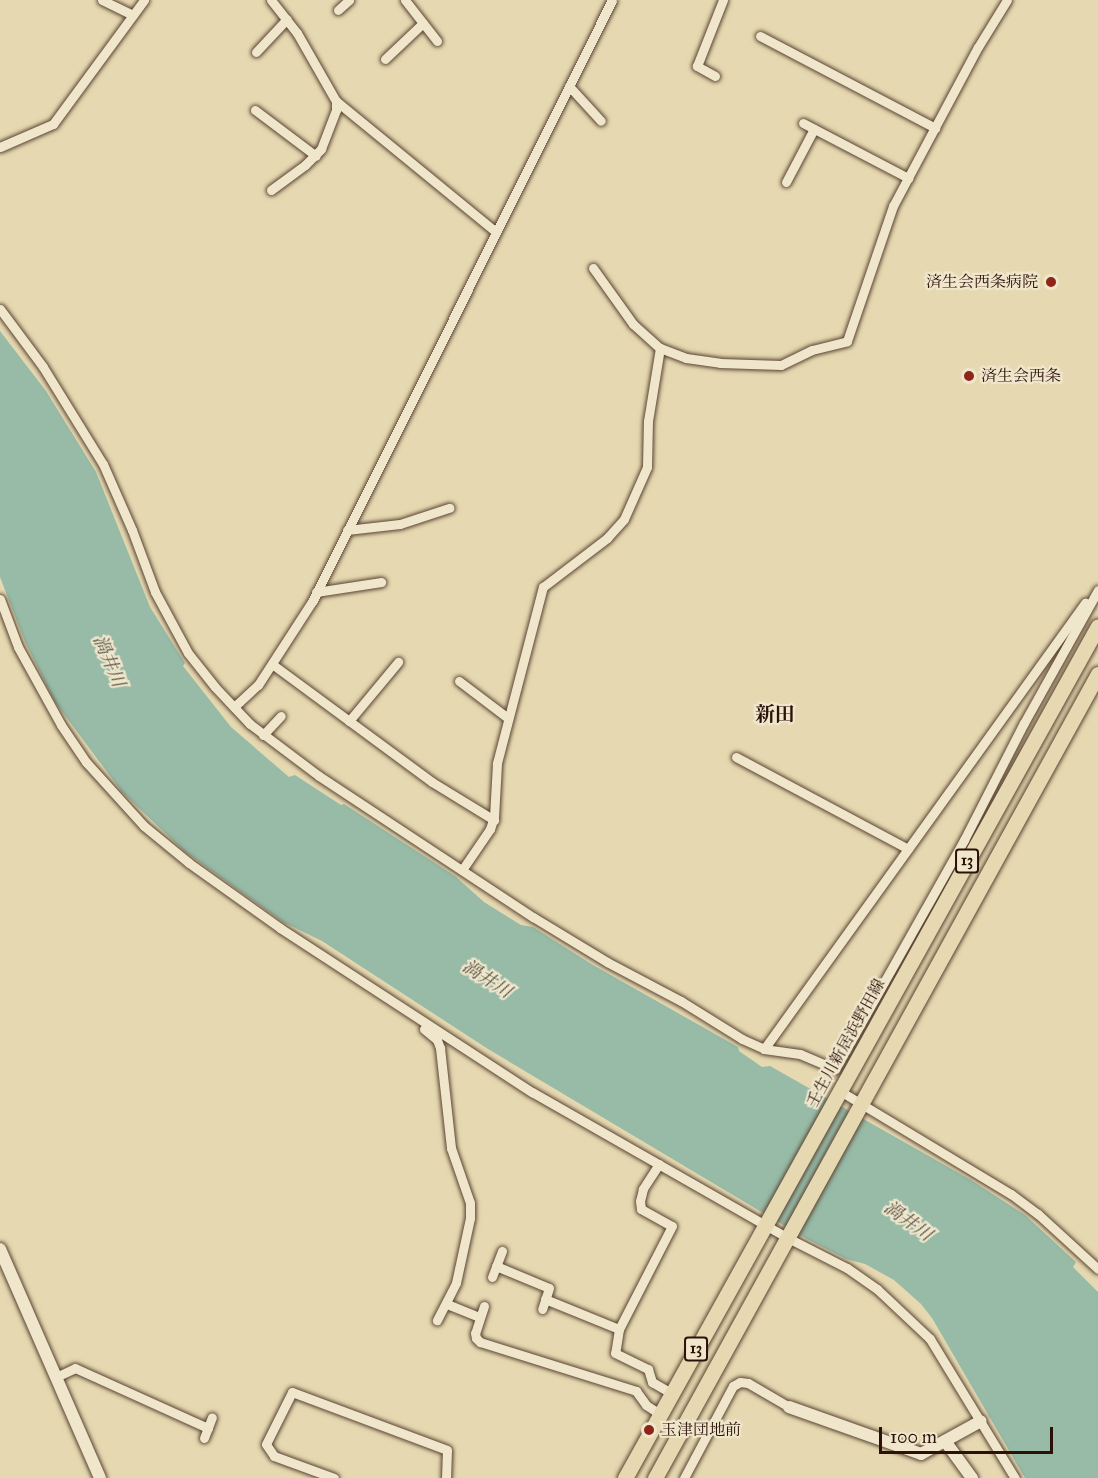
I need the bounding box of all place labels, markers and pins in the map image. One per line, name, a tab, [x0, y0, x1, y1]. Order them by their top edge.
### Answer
place label: 済生会西条病院	[926, 272, 1038, 292]
marker: 済生会西条病院	[1042, 273, 1060, 291]
place label: 済生会西条	[981, 366, 1061, 386]
marker: 済生会西条	[962, 369, 976, 383]
place label: 玉津団地前	[661, 1420, 741, 1440]
marker: 玉津団地前	[642, 1423, 656, 1437]

